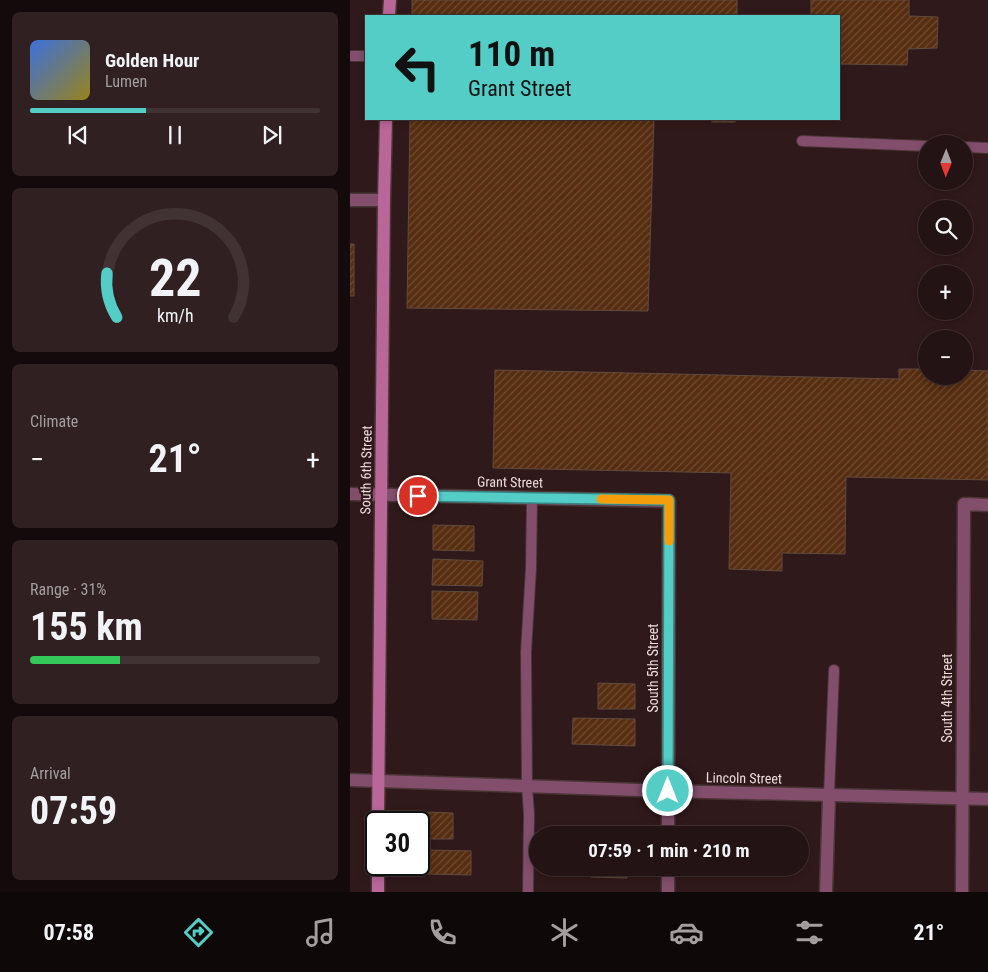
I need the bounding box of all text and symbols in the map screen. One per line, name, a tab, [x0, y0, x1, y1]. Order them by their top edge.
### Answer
text: 110 m	[468, 34, 555, 75]
icon: left	[385, 35, 450, 100]
text: Golden Hour	[105, 49, 199, 72]
text: Lumen	[105, 72, 147, 91]
text: Grant Street	[468, 76, 572, 101]
icon: previous	[64, 121, 92, 149]
icon: pause	[161, 121, 189, 149]
icon: next	[258, 121, 286, 149]
north arrow	[918, 135, 972, 190]
map controls	[918, 135, 973, 385]
button: search	[918, 200, 973, 255]
text: 22	[149, 248, 201, 309]
button: +	[918, 265, 973, 320]
text: km/h	[157, 305, 193, 326]
button: −	[918, 330, 973, 385]
text: Climate	[30, 412, 78, 431]
street label: South 6th Street	[357, 425, 375, 515]
text: 21°	[148, 437, 202, 481]
text: −	[30, 443, 44, 476]
text: +	[306, 443, 320, 476]
street label: Grant Street	[477, 473, 543, 491]
pin	[397, 475, 439, 517]
icon: arrive	[404, 482, 432, 510]
text: Range · 31%	[30, 580, 106, 599]
text: 155 km	[30, 605, 143, 649]
street label: South 5th Street	[645, 623, 661, 713]
street label: South 4th Street	[939, 653, 955, 743]
text: Arrival	[30, 764, 71, 783]
position arrow	[641, 764, 693, 816]
street label: Lincoln Street	[706, 769, 782, 787]
text: 07:59	[30, 789, 117, 833]
speed limit sign: 30	[365, 811, 430, 876]
text: 07:59 · 1 min · 210 m	[588, 839, 750, 862]
icon: directions	[181, 915, 216, 950]
icon: music	[303, 915, 338, 950]
icon: phone	[425, 915, 460, 950]
icon: climate	[547, 915, 582, 950]
icon: car	[669, 915, 704, 950]
icon: filters	[792, 915, 827, 950]
text: 07:58	[44, 920, 94, 945]
text: 21°	[914, 920, 944, 945]

